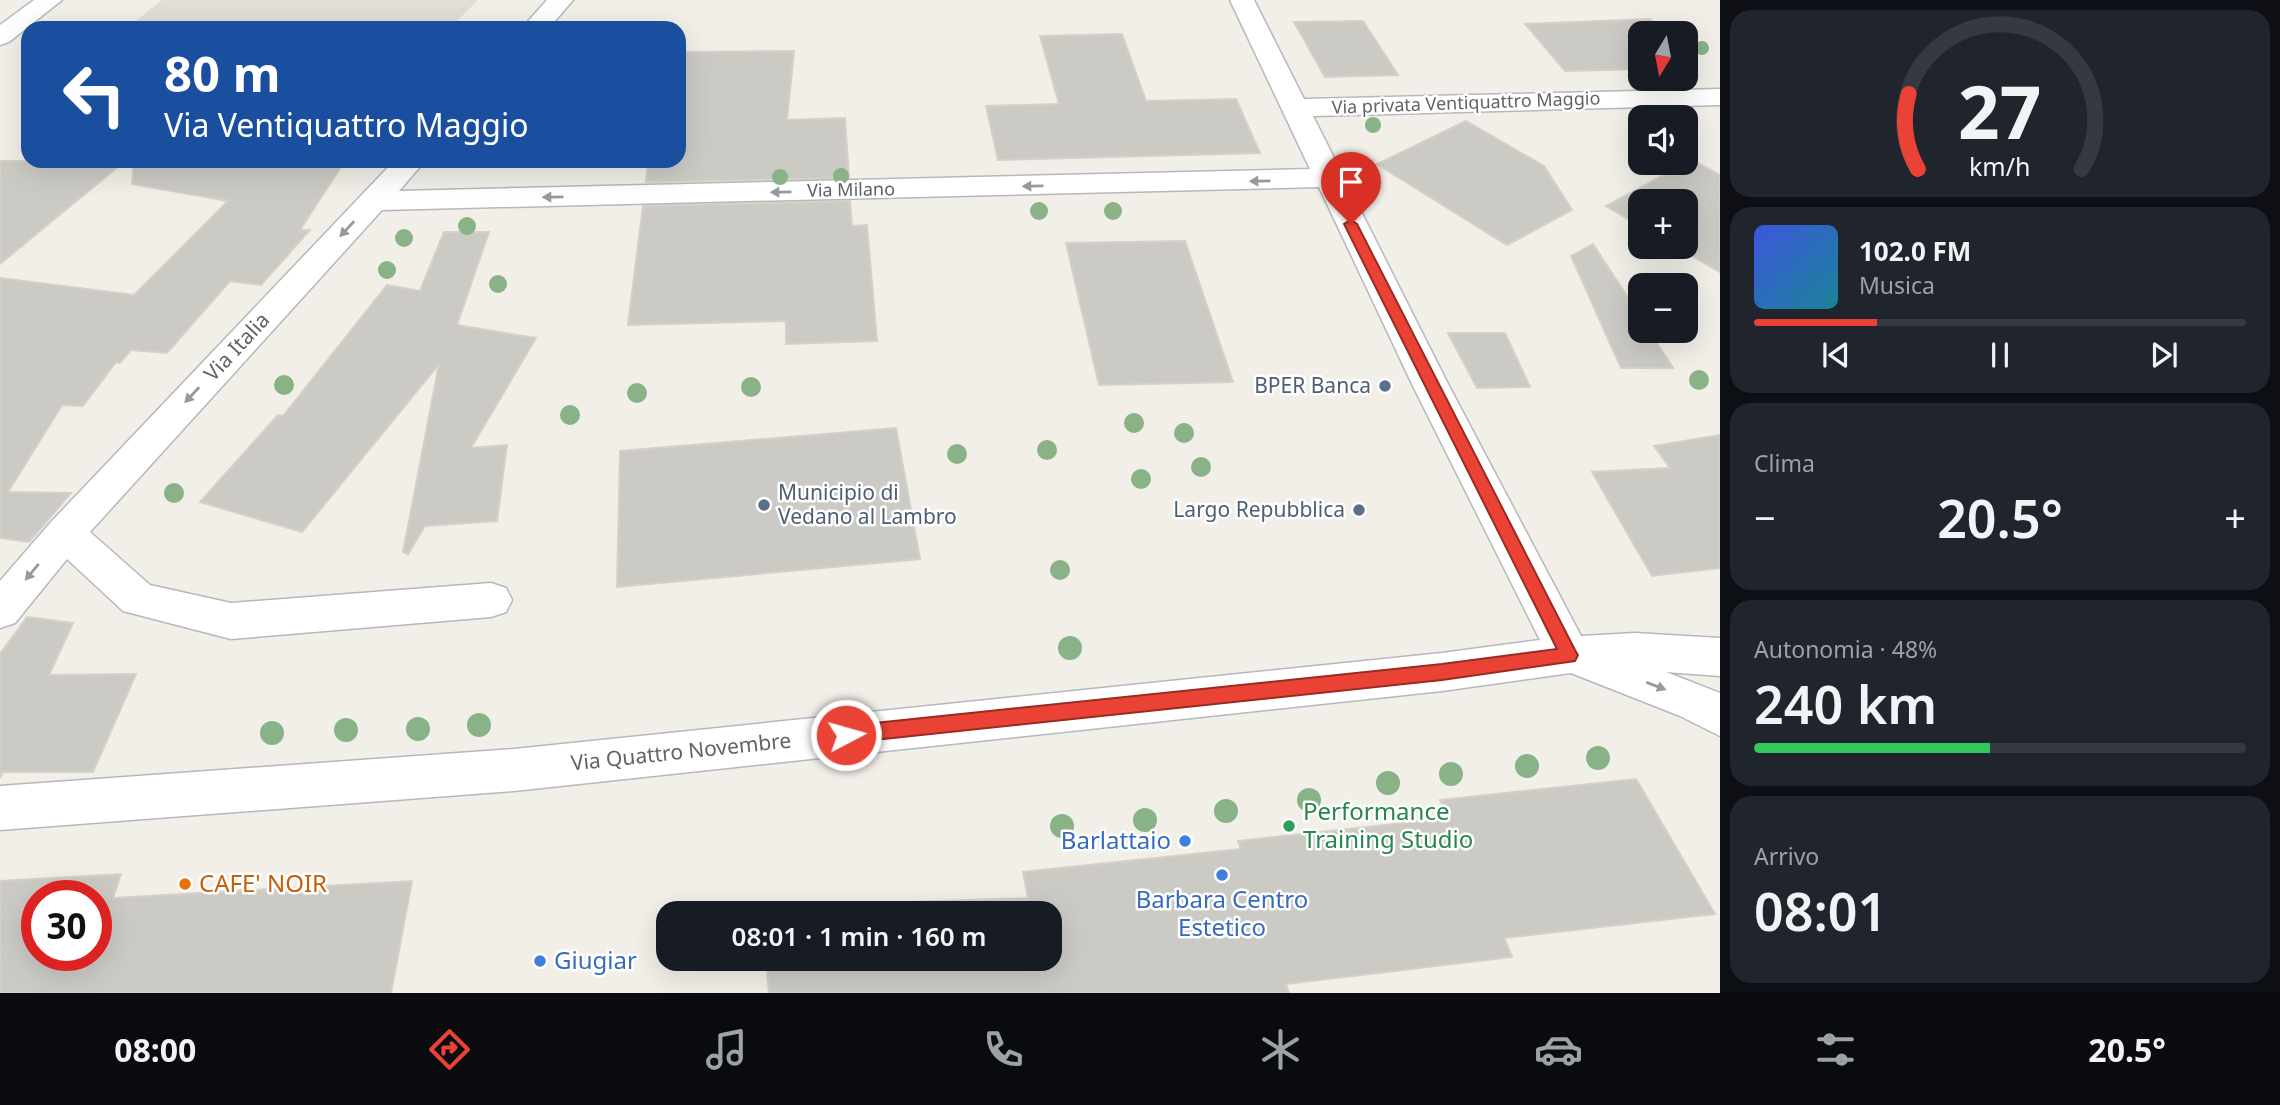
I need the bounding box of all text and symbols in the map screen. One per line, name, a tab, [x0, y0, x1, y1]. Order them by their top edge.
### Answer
north arrow	[1628, 21, 1698, 91]
map controls	[1628, 21, 1698, 343]
text: 80 m	[164, 40, 281, 106]
icon: left	[49, 49, 140, 140]
text: 27	[1958, 62, 2042, 161]
street label: Via privata Ventiquattro Maggio	[1331, 85, 1601, 119]
text: Via Ventiquattro Maggio	[164, 103, 529, 146]
button: sound	[1628, 105, 1698, 175]
text: km/h	[1969, 149, 2031, 183]
pin	[1321, 152, 1381, 224]
icon: arrive	[1332, 163, 1370, 201]
one-way arrow	[1249, 175, 1271, 186]
street label: Via Milano	[807, 176, 895, 202]
one-way arrow	[1021, 181, 1043, 192]
one-way arrow	[769, 186, 791, 198]
button: +	[1628, 189, 1698, 259]
one-way arrow	[542, 191, 564, 203]
one-way arrow	[339, 220, 355, 238]
text: 102.0 FM	[1859, 233, 1971, 269]
text: Musica	[1859, 269, 1935, 301]
button: −	[1628, 273, 1698, 343]
street label: Via Italia	[197, 306, 275, 387]
icon: previous	[1817, 336, 1855, 374]
icon: pause	[1981, 336, 2019, 374]
icon: next	[2145, 336, 2183, 374]
place label: BPER Banca	[1254, 371, 1371, 399]
marker: BPER Banca	[1377, 378, 1393, 394]
one-way arrow	[184, 387, 201, 404]
text: Clima	[1754, 447, 1815, 479]
place label: Municipio di Vedano al Lambro	[778, 478, 957, 530]
text: 20.5°	[1937, 482, 2063, 553]
text: −	[1754, 491, 1776, 543]
text: +	[2224, 491, 2246, 543]
place label: Largo Repubblica	[1173, 495, 1345, 523]
marker: Municipio di Vedano al Lambro	[756, 497, 772, 513]
marker: Largo Repubblica	[1351, 502, 1367, 518]
one-way arrow	[25, 562, 40, 580]
text: Autonomia · 48%	[1754, 633, 1937, 665]
text: 240 km	[1754, 668, 1937, 739]
one-way arrow	[1646, 681, 1667, 692]
position arrow	[809, 698, 883, 772]
street label: Via Quattro Novembre	[569, 726, 792, 777]
place label: Performance Training Studio	[1303, 794, 1473, 855]
marker: Performance Training Studio	[1281, 818, 1297, 834]
place label: Barlattaio	[1061, 823, 1171, 856]
marker: Barlattaio	[1177, 833, 1193, 849]
text: Arrivo	[1754, 840, 1819, 872]
place label: CAFE' NOIR	[199, 866, 327, 899]
marker: Barbara Centro Estetico	[1214, 867, 1230, 883]
text: 08:01	[1754, 875, 1887, 946]
marker: CAFE' NOIR	[177, 876, 193, 892]
speed limit sign: 30	[21, 880, 112, 971]
place label: Barbara Centro Estetico	[1136, 882, 1308, 943]
text: 08:01 · 1 min · 160 m	[732, 918, 986, 954]
place label: Giugiar	[554, 943, 637, 976]
marker: Giugiar	[532, 953, 548, 969]
icon: directions	[425, 1025, 474, 1074]
icon: music	[702, 1025, 751, 1074]
icon: phone	[979, 1025, 1028, 1074]
icon: climate	[1256, 1025, 1305, 1074]
icon: car	[1534, 1025, 1583, 1074]
icon: filters	[1811, 1025, 1860, 1074]
text: 08:00	[114, 1028, 196, 1071]
text: 20.5°	[2088, 1028, 2166, 1071]

